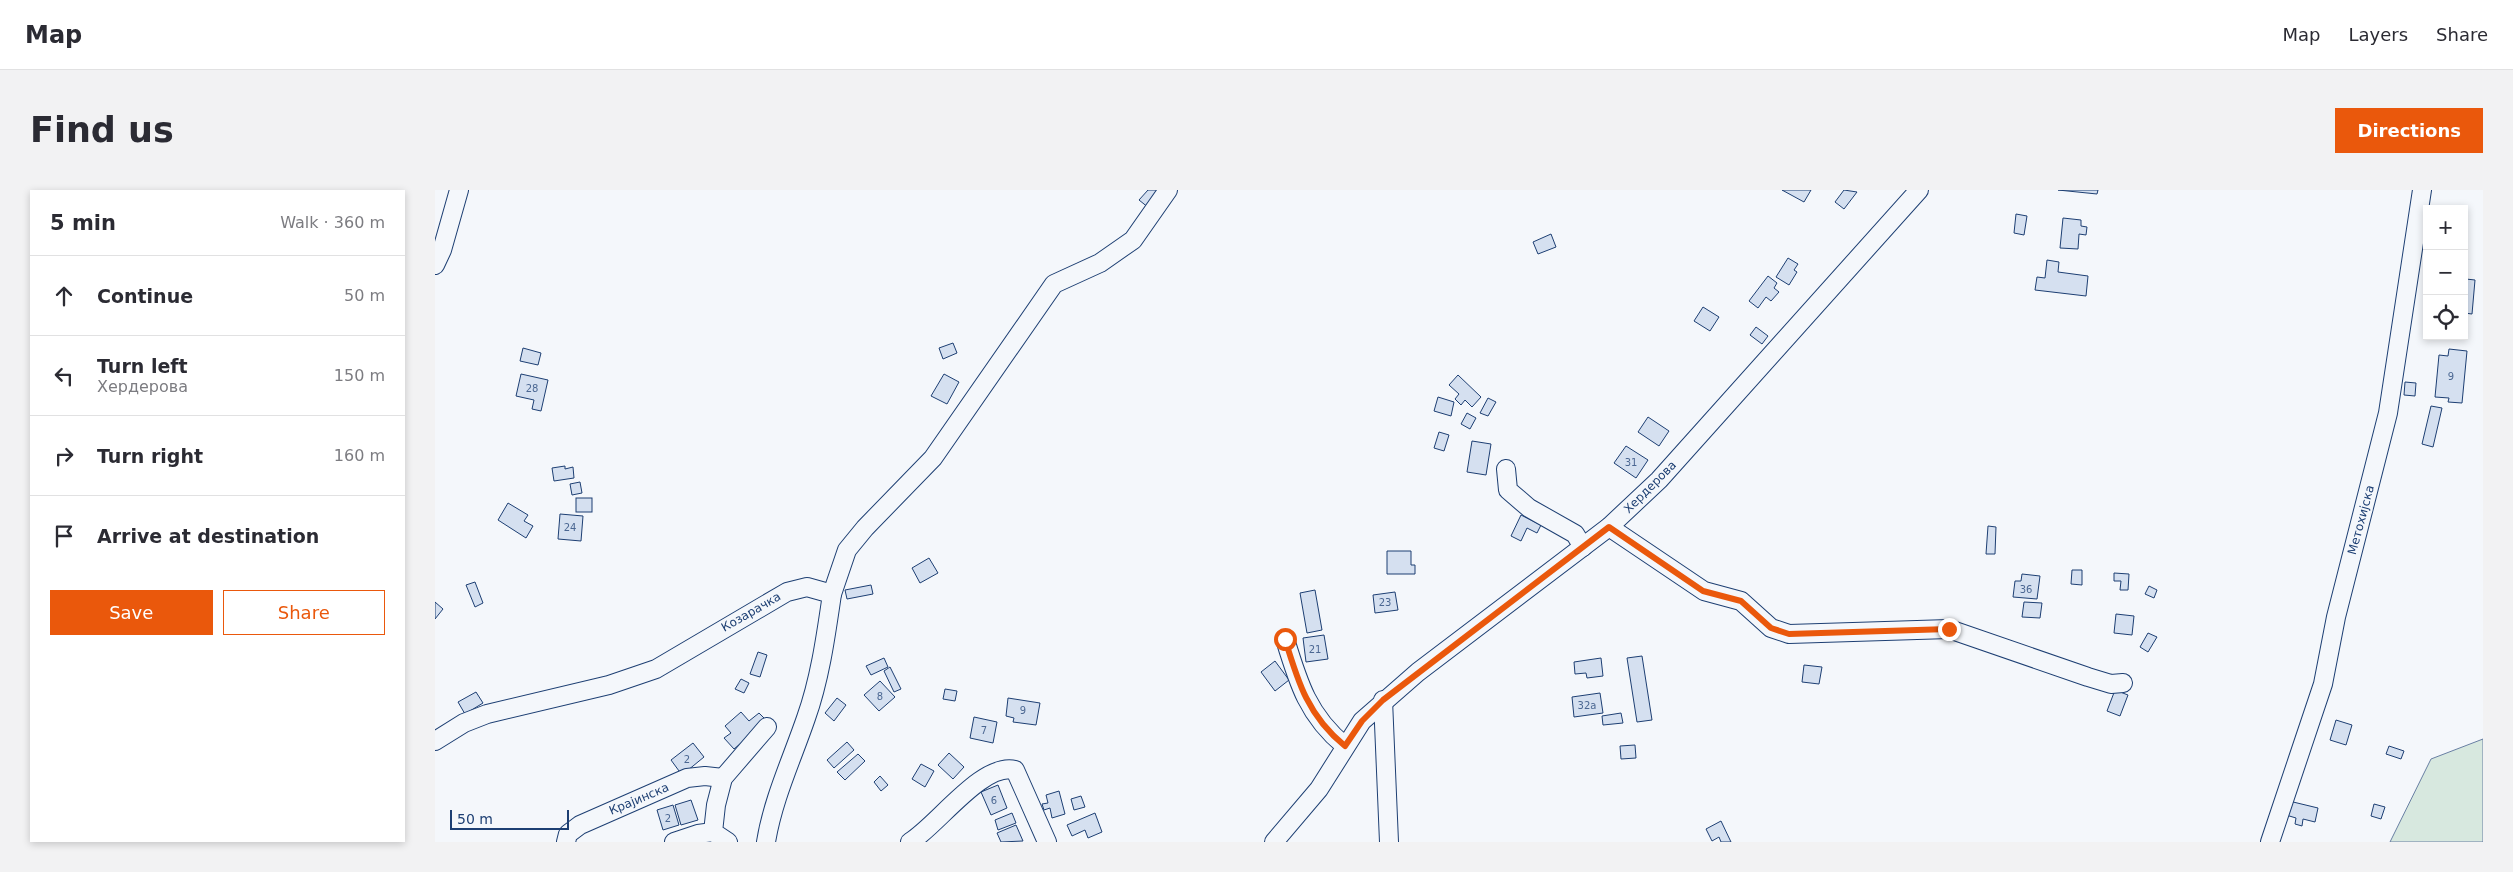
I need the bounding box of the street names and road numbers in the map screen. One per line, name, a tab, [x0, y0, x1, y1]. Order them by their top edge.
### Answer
street label: Хердерова	[1621, 458, 1679, 516]
street label: Метохијска	[2345, 484, 2377, 556]
street label: Козарачка	[719, 589, 783, 635]
street label: Крајинска	[607, 780, 671, 818]

